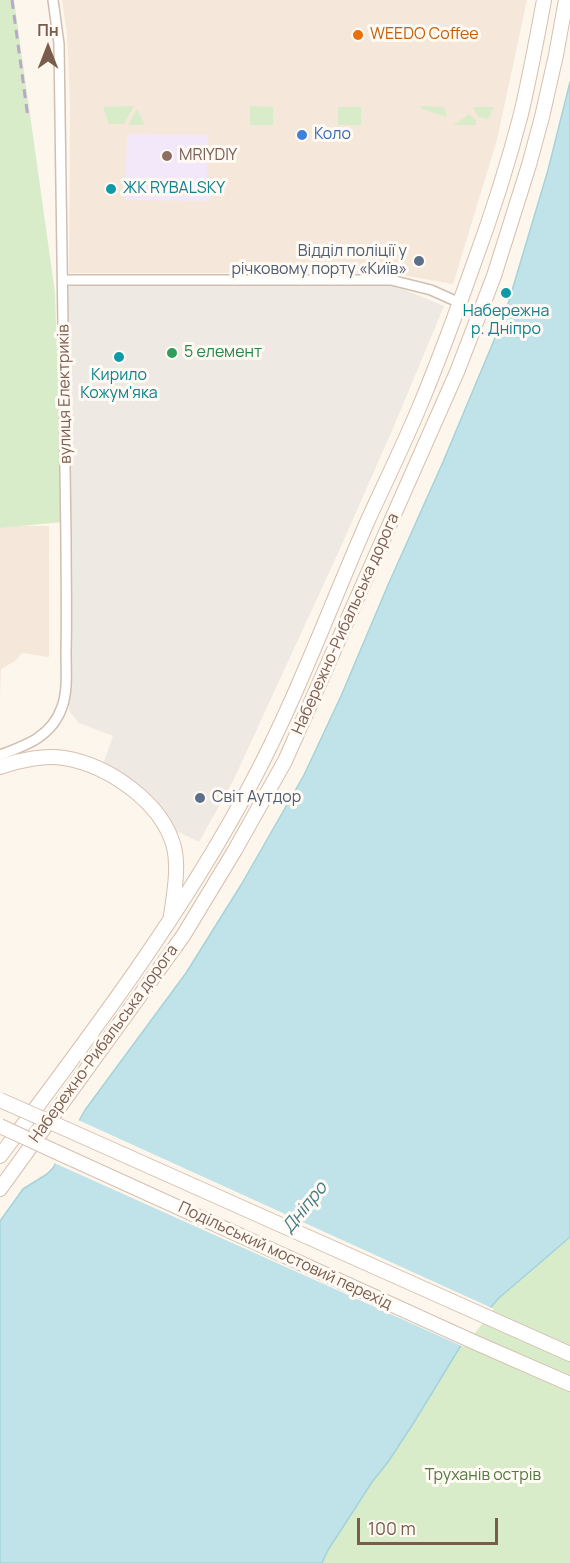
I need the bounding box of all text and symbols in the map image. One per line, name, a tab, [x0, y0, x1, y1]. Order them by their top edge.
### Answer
north arrow	[18, 18, 78, 78]
text: Пн	[37, 19, 59, 41]
place label: WEEDO Coffee	[370, 25, 479, 45]
marker: WEEDO Coffee	[351, 28, 365, 42]
place label: Коло	[314, 125, 351, 145]
marker: Коло	[295, 128, 309, 142]
place label: MRIYDIY	[179, 146, 237, 166]
marker: MRIYDIY	[160, 149, 174, 163]
place label: ЖК RYBALSKY	[123, 179, 225, 199]
marker: ЖК RYBALSKY	[104, 182, 118, 196]
place label: Відділ поліції у річковому порту «Київ»	[231, 242, 407, 280]
marker: Відділ поліції у річковому порту «Київ»	[412, 254, 426, 268]
marker: Набережна р. Дніпро	[499, 286, 513, 300]
place label: Набережна р. Дніпро	[463, 302, 549, 340]
street label: вулиця Електриків	[54, 324, 76, 464]
place label: 5 елемент	[184, 343, 262, 363]
marker: 5 елемент	[165, 346, 179, 360]
marker: Кирило Кожум'яка	[112, 350, 126, 364]
place label: Кирило Кожум'яка	[80, 366, 158, 404]
street label: Набережно-Рибальська дорога	[288, 510, 404, 738]
place label: Світ Аутдор	[212, 788, 301, 808]
marker: Світ Аутдор	[193, 791, 207, 805]
street label: Набережно-Рибальська дорога	[26, 941, 182, 1147]
water label: Дніпро	[278, 1178, 332, 1238]
street label: Подільський мостовий перехід	[175, 1198, 395, 1314]
park label: Труханів острів	[425, 1466, 541, 1486]
scale bar	[360, 1506, 501, 1544]
text: 100 m	[368, 1516, 416, 1540]

